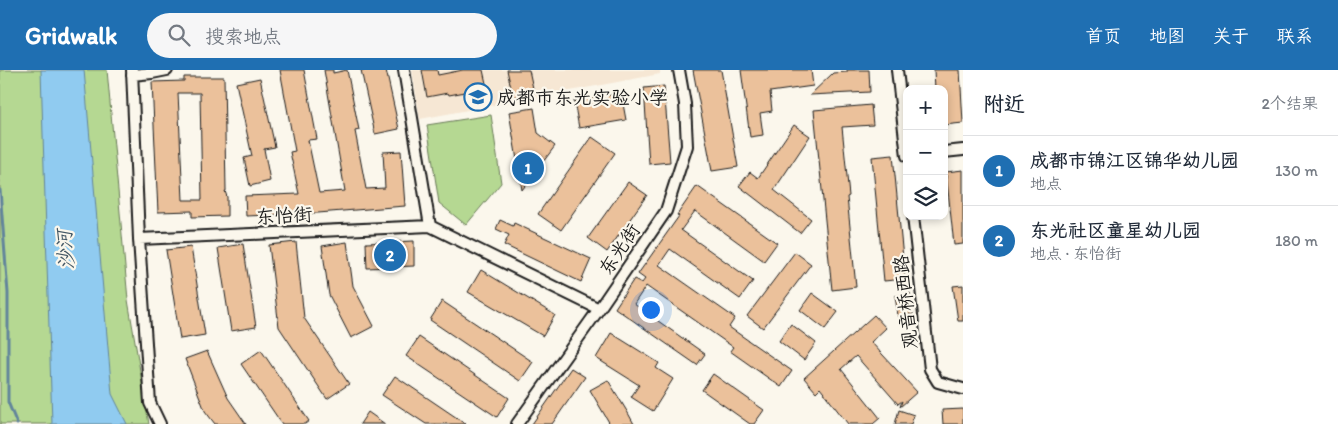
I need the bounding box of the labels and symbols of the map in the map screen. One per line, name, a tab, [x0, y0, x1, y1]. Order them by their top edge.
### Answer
school or university icon: 成都市东光实验小学	[463, 82, 493, 112]
place label: 成都市东光实验小学	[497, 86, 668, 109]
pin: 1	[512, 149, 544, 187]
street label: 东怡街	[255, 203, 313, 228]
street label: 东光街	[594, 219, 645, 279]
water label: 沙河	[51, 226, 78, 271]
pin: 2	[374, 236, 406, 274]
street label: 观音桥西路	[889, 253, 922, 350]
your location	[638, 297, 664, 323]

